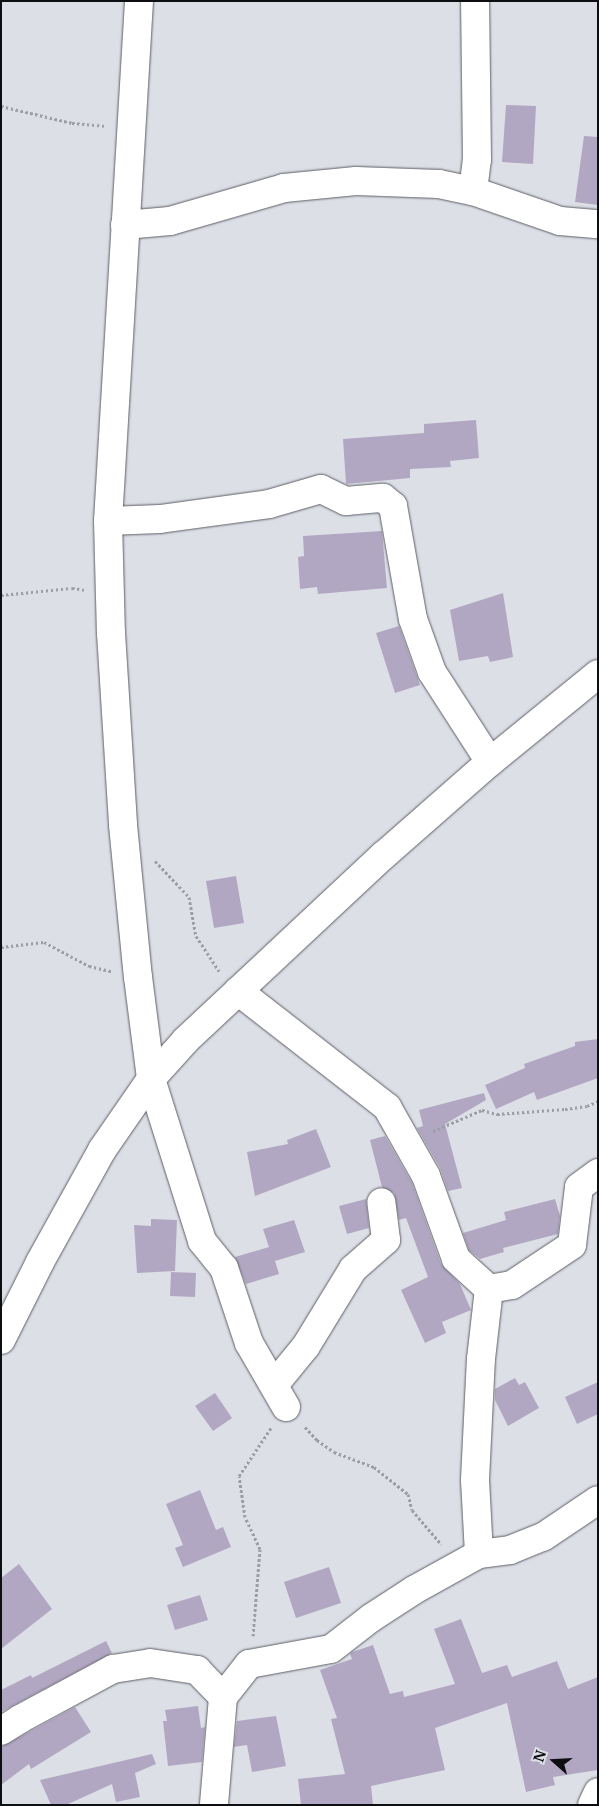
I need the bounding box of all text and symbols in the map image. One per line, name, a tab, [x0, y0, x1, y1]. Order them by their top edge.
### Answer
north arrow	[529, 1736, 579, 1786]
text: N	[530, 1748, 550, 1764]

